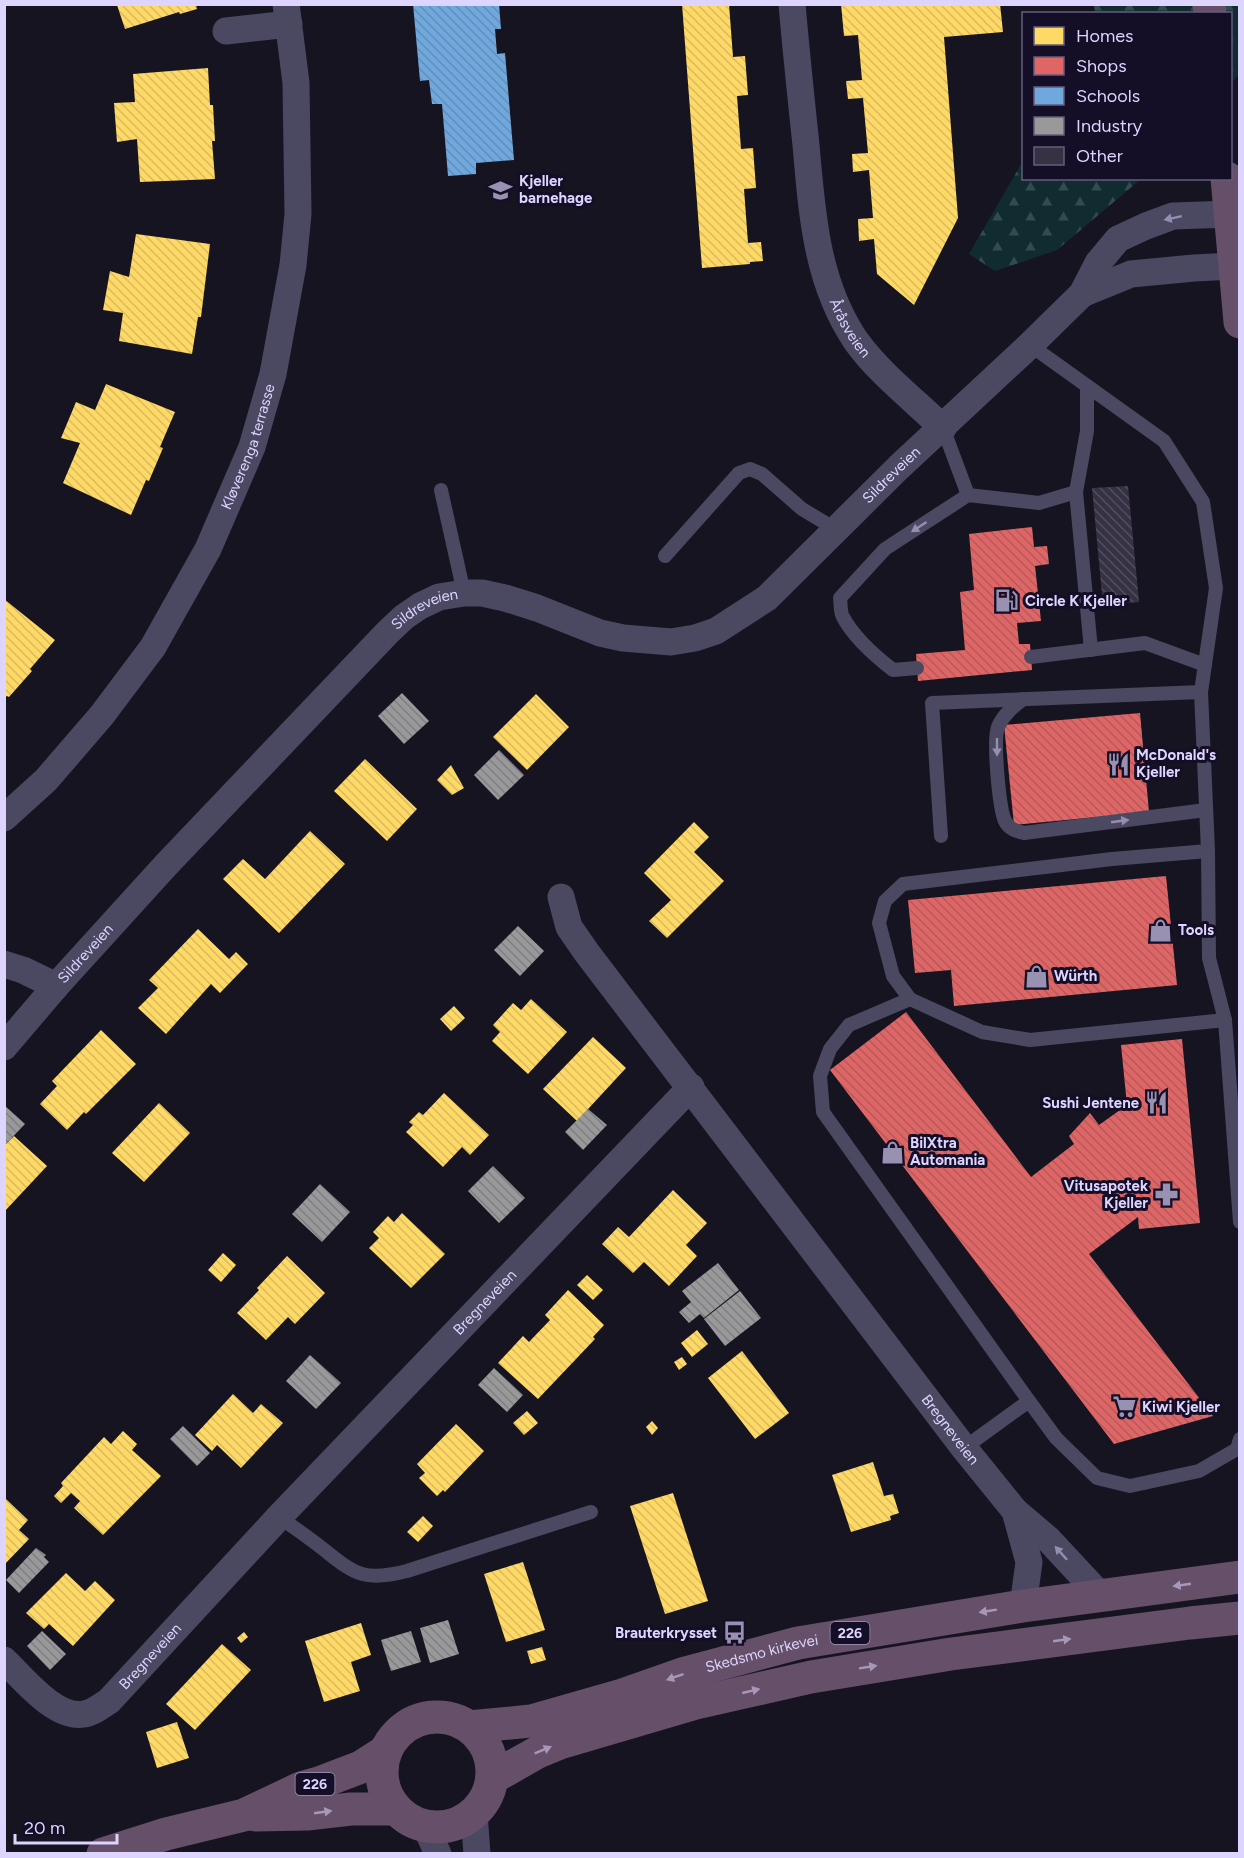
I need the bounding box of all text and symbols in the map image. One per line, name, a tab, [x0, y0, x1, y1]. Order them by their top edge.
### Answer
legend	[1022, 12, 1232, 180]
text: Homes	[1076, 25, 1134, 47]
text: Shops	[1076, 55, 1127, 77]
text: Schools	[1076, 85, 1140, 107]
text: Industry	[1076, 115, 1143, 137]
text: Other	[1076, 145, 1123, 167]
place label: Kjeller barnehage	[519, 172, 593, 207]
school or university icon: Kjeller barnehage	[488, 177, 514, 203]
one-way arrow	[1164, 213, 1182, 223]
street label: Åråsveien	[826, 296, 874, 361]
street label: Kløverenga terrasse	[217, 382, 279, 512]
street label: Sildreveien	[859, 443, 924, 507]
one-way arrow	[911, 521, 927, 532]
street label: Sildreveien	[387, 585, 459, 633]
fuel station icon: Circle K Kjeller	[994, 588, 1020, 614]
place label: Circle K Kjeller	[1025, 592, 1127, 610]
one-way arrow	[992, 738, 1002, 757]
place label: McDonald's Kjeller	[1136, 746, 1216, 781]
restaurant icon: McDonald's Kjeller	[1105, 751, 1131, 777]
one-way arrow	[1111, 816, 1130, 826]
shop icon: Tools	[1147, 917, 1173, 943]
street label: Sildreveien	[54, 920, 117, 987]
place label: Tools	[1178, 921, 1214, 939]
shop icon: Würth	[1023, 963, 1049, 989]
place label: Würth	[1054, 967, 1097, 985]
restaurant icon: Sushi Jentene	[1144, 1090, 1170, 1116]
place label: Sushi Jentene	[1042, 1094, 1140, 1112]
place label: BilXtra Automania	[910, 1134, 985, 1169]
shop icon: BilXtra Automania	[879, 1139, 905, 1165]
place label: Vitusapotek Kjeller	[1064, 1177, 1148, 1212]
pharmacy icon: Vitusapotek Kjeller	[1153, 1182, 1179, 1208]
street label: Bregneveien	[449, 1266, 520, 1339]
street label: Bregneveien	[918, 1391, 983, 1468]
supermarket icon: Kiwi Kjeller	[1111, 1394, 1137, 1420]
place label: Kiwi Kjeller	[1142, 1398, 1220, 1416]
one-way arrow	[1055, 1546, 1068, 1561]
one-way arrow	[1172, 1580, 1191, 1590]
one-way arrow	[979, 1607, 998, 1616]
street label: Bregneveien	[115, 1620, 185, 1693]
bus stop icon: Brauterkrysset	[722, 1620, 748, 1646]
road number: 226	[830, 1622, 870, 1644]
place label: Brauterkrysset	[615, 1624, 717, 1642]
street label: Skedsmo kirkevei	[703, 1631, 820, 1676]
one-way arrow	[1052, 1636, 1071, 1645]
one-way arrow	[859, 1663, 878, 1672]
one-way arrow	[666, 1673, 684, 1682]
one-way arrow	[741, 1686, 760, 1696]
one-way arrow	[534, 1745, 552, 1754]
road number: 226	[296, 1773, 334, 1795]
scale bar	[15, 1807, 117, 1845]
one-way arrow	[314, 1807, 333, 1816]
text: 20 m	[24, 1817, 65, 1839]

